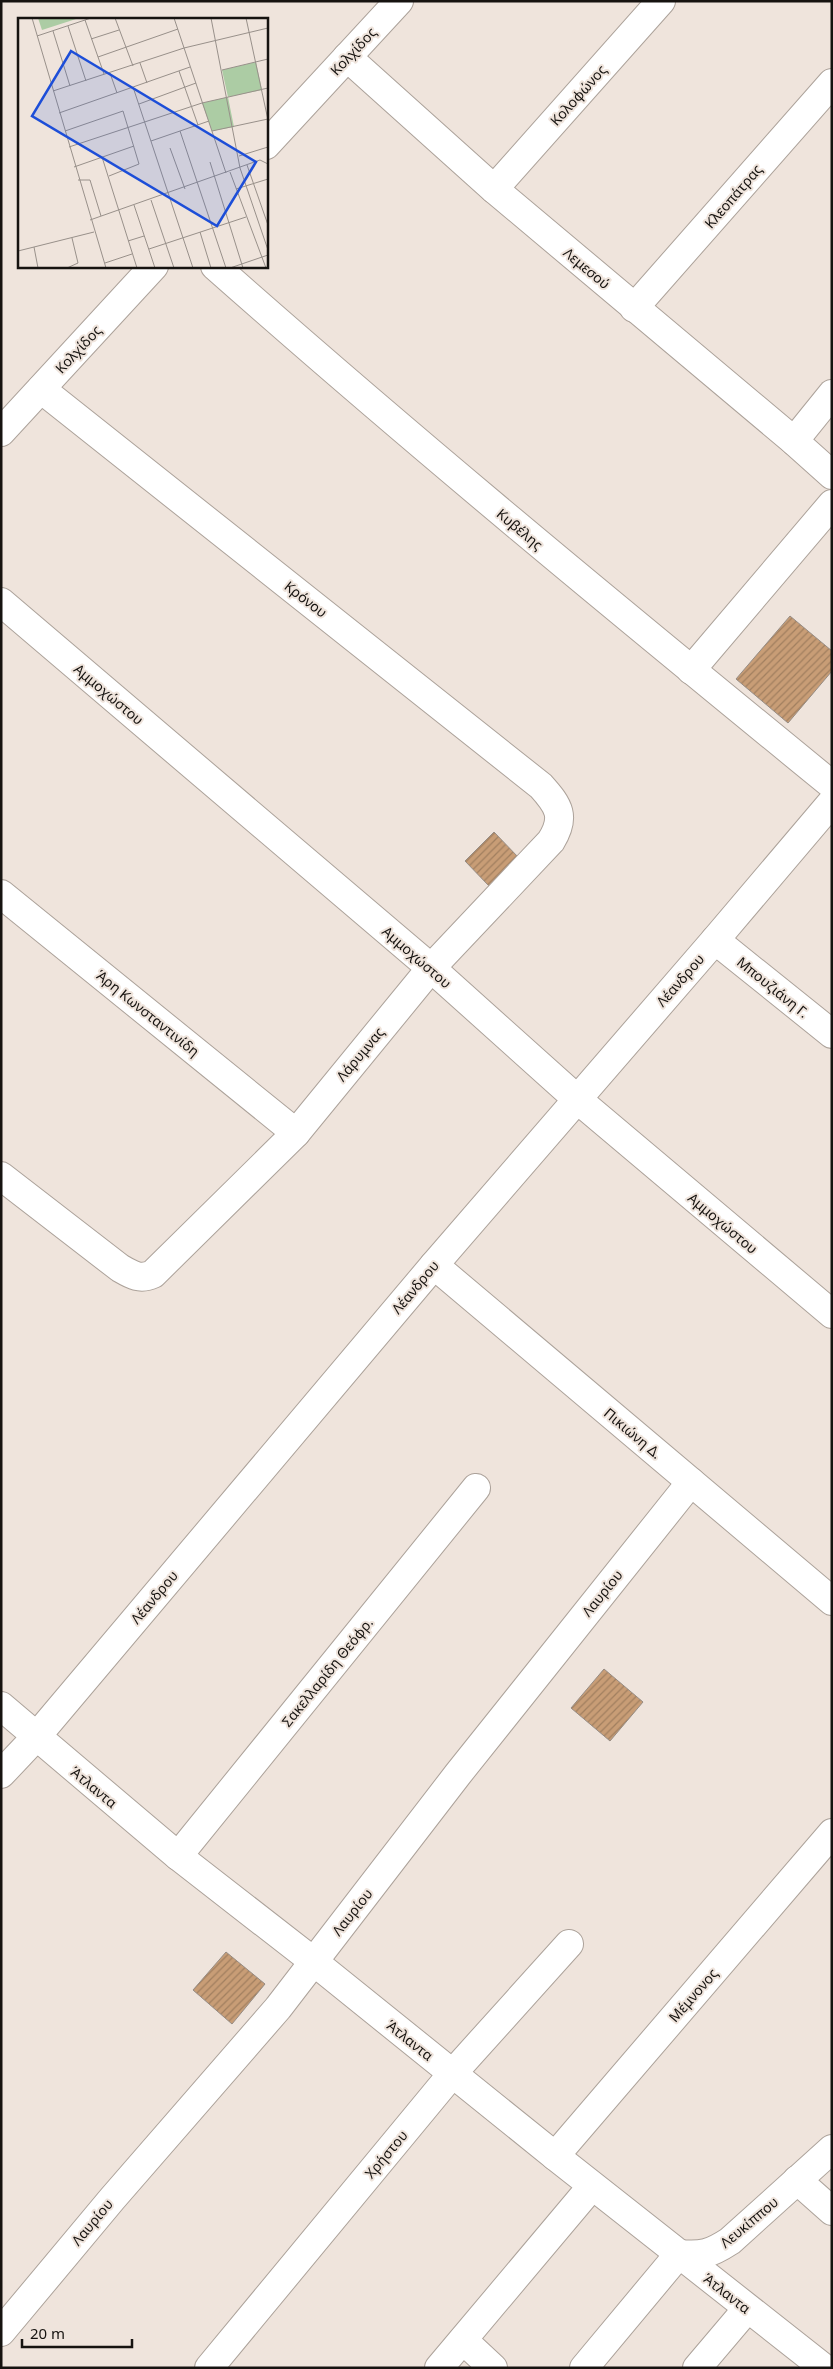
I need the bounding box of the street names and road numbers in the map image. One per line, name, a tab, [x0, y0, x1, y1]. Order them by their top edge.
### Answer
street label: Κολχίδος	[326, 23, 380, 79]
street label: Κολοφώνος	[546, 60, 611, 130]
street label: Κλεοπάτρας	[700, 160, 766, 232]
street label: Λεμεσού	[560, 243, 614, 293]
street label: Κολχίδος	[51, 321, 105, 377]
street label: Κυβέλης	[493, 504, 547, 554]
street label: Κρόνου	[281, 576, 331, 622]
street label: Αμμοχώστου	[70, 659, 148, 729]
street label: Αμμοχώστου	[378, 922, 456, 992]
street label: Λέανδρου	[652, 950, 708, 1010]
street label: Μπουζιάνη Γ.	[733, 952, 813, 1022]
street label: Άρη Κωνσταντινίδη	[92, 965, 204, 1061]
street label: Λάρυμνας	[332, 1023, 388, 1085]
street label: Αμμοχώστου	[684, 1188, 762, 1258]
street label: Λέανδρου	[387, 1256, 443, 1318]
street label: Πικιώνη Δ.	[600, 1403, 666, 1463]
street label: Λέανδρου	[126, 1566, 182, 1628]
street label: Λαυρίου	[577, 1566, 627, 1620]
street label: Σακελλαρίδη Θεόφρ.	[277, 1613, 377, 1731]
street label: Άτλαντα	[67, 1762, 121, 1812]
street label: Λαυρίου	[328, 1884, 376, 1940]
street label: Μέμνονος	[664, 1964, 722, 2026]
street label: Άτλαντα	[383, 2015, 438, 2065]
street label: Χρήστου	[360, 2126, 412, 2182]
street label: Λευκίππου	[716, 2192, 782, 2252]
street label: Λαυρίου	[67, 2195, 117, 2249]
street label: Άτλαντα	[699, 2269, 755, 2318]

